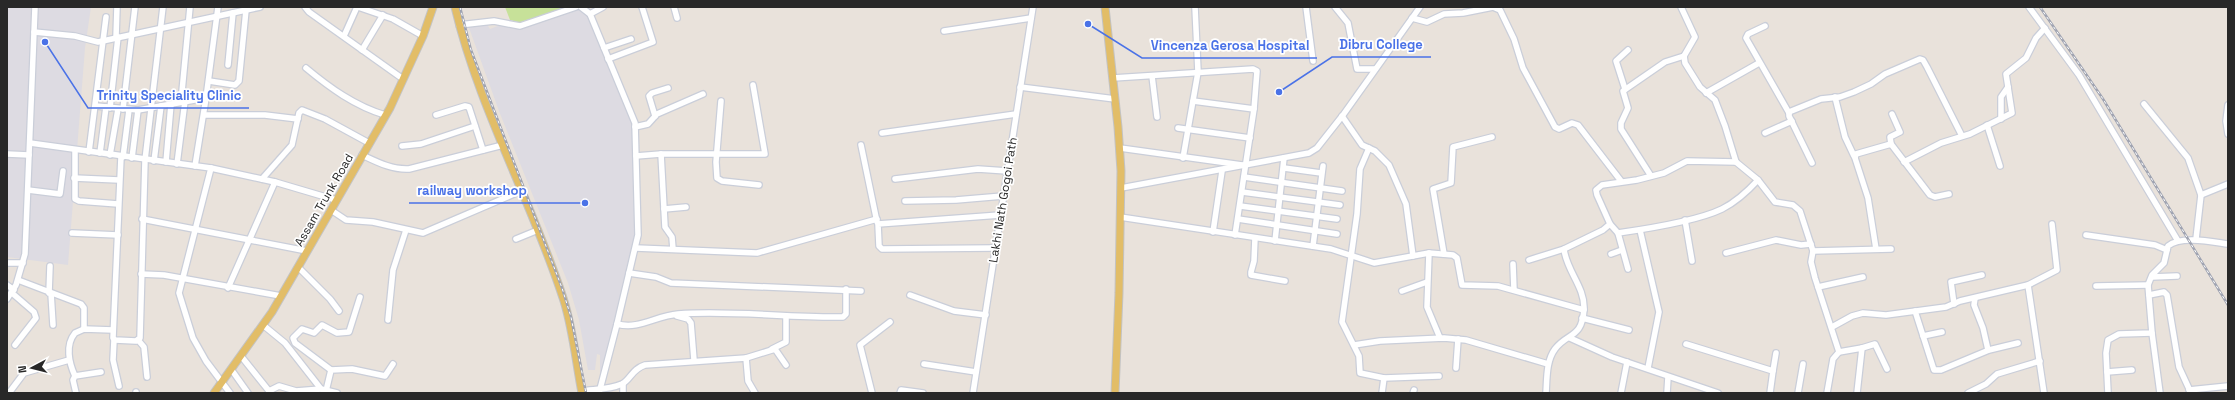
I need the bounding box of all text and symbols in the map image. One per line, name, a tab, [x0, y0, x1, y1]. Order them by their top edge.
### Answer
callout: Dibru College	[1332, 32, 1431, 57]
callout: Vincenza Gerosa Hospital	[1142, 33, 1317, 58]
text: Dibru College	[1339, 36, 1423, 53]
text: Vincenza Gerosa Hospital	[1151, 37, 1309, 54]
callout: Trinity Speciality Clinic	[88, 83, 249, 108]
text: Trinity Speciality Clinic	[97, 87, 242, 104]
street label: Lakhi Nath Gogoi Path	[985, 136, 1021, 264]
street label: Assam Trunk Road	[291, 151, 357, 249]
callout: railway workshop	[409, 178, 535, 203]
text: railway workshop	[417, 182, 527, 199]
north arrow	[12, 348, 52, 388]
text: N	[15, 365, 29, 374]

